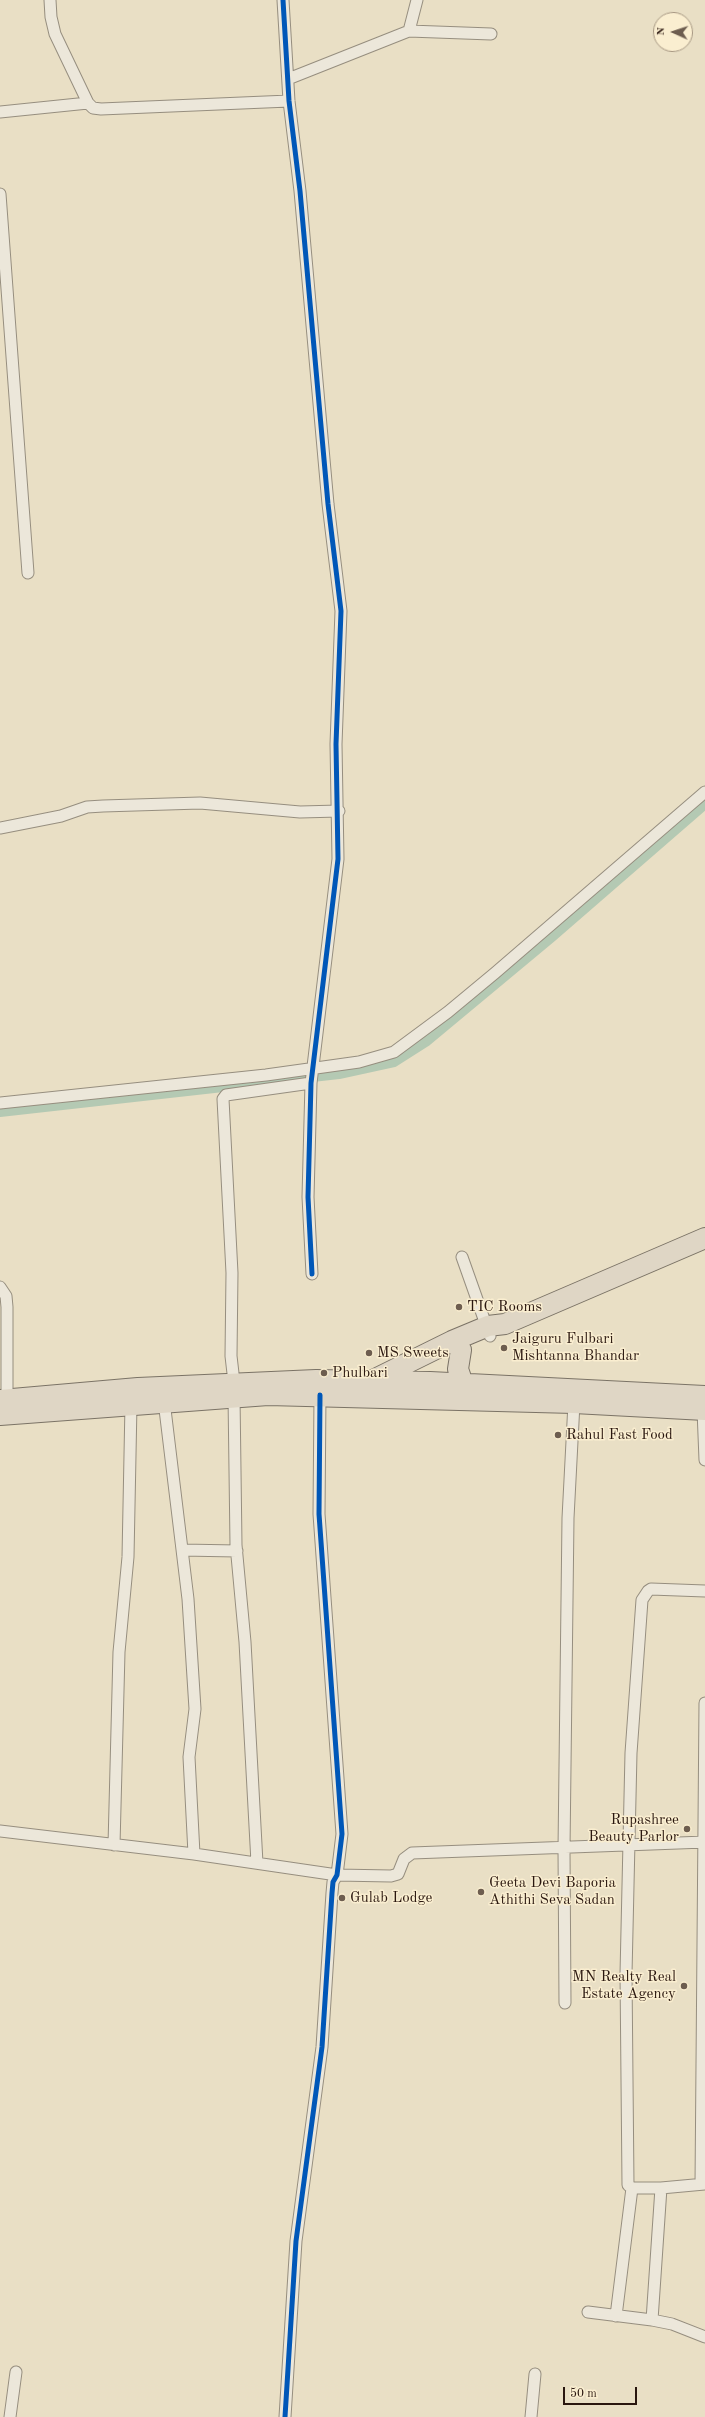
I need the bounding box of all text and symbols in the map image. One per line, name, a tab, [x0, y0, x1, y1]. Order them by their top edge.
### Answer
north arrow	[653, 12, 693, 52]
text: N	[656, 27, 667, 36]
place label: TIC Rooms	[467, 1298, 542, 1316]
marker: TIC Rooms	[454, 1302, 464, 1312]
place label: Jaiguru Fulbari Mishtanna Bhandar	[512, 1330, 639, 1365]
marker: Jaiguru Fulbari Mishtanna Bhandar	[499, 1343, 509, 1353]
place label: MS Sweets	[377, 1344, 449, 1362]
marker: MS Sweets	[364, 1348, 374, 1358]
place label: Phulbari	[332, 1364, 388, 1382]
marker: Phulbari	[319, 1368, 329, 1378]
place label: Rahul Fast Food	[566, 1426, 673, 1444]
marker: Rahul Fast Food	[553, 1430, 563, 1440]
place label: Rupashree Beauty Parlor	[588, 1811, 679, 1846]
marker: Rupashree Beauty Parlor	[682, 1824, 692, 1834]
place label: Geeta Devi Baporia Athithi Seva Sadan	[489, 1874, 616, 1909]
marker: Geeta Devi Baporia Athithi Seva Sadan	[476, 1887, 486, 1897]
place label: Gulab Lodge	[350, 1889, 432, 1907]
marker: Gulab Lodge	[337, 1893, 347, 1903]
place label: MN Realty Real Estate Agency	[572, 1968, 676, 2003]
marker: MN Realty Real Estate Agency	[679, 1981, 689, 1991]
scale bar	[565, 2379, 639, 2405]
text: 50 m	[570, 2388, 597, 2400]

